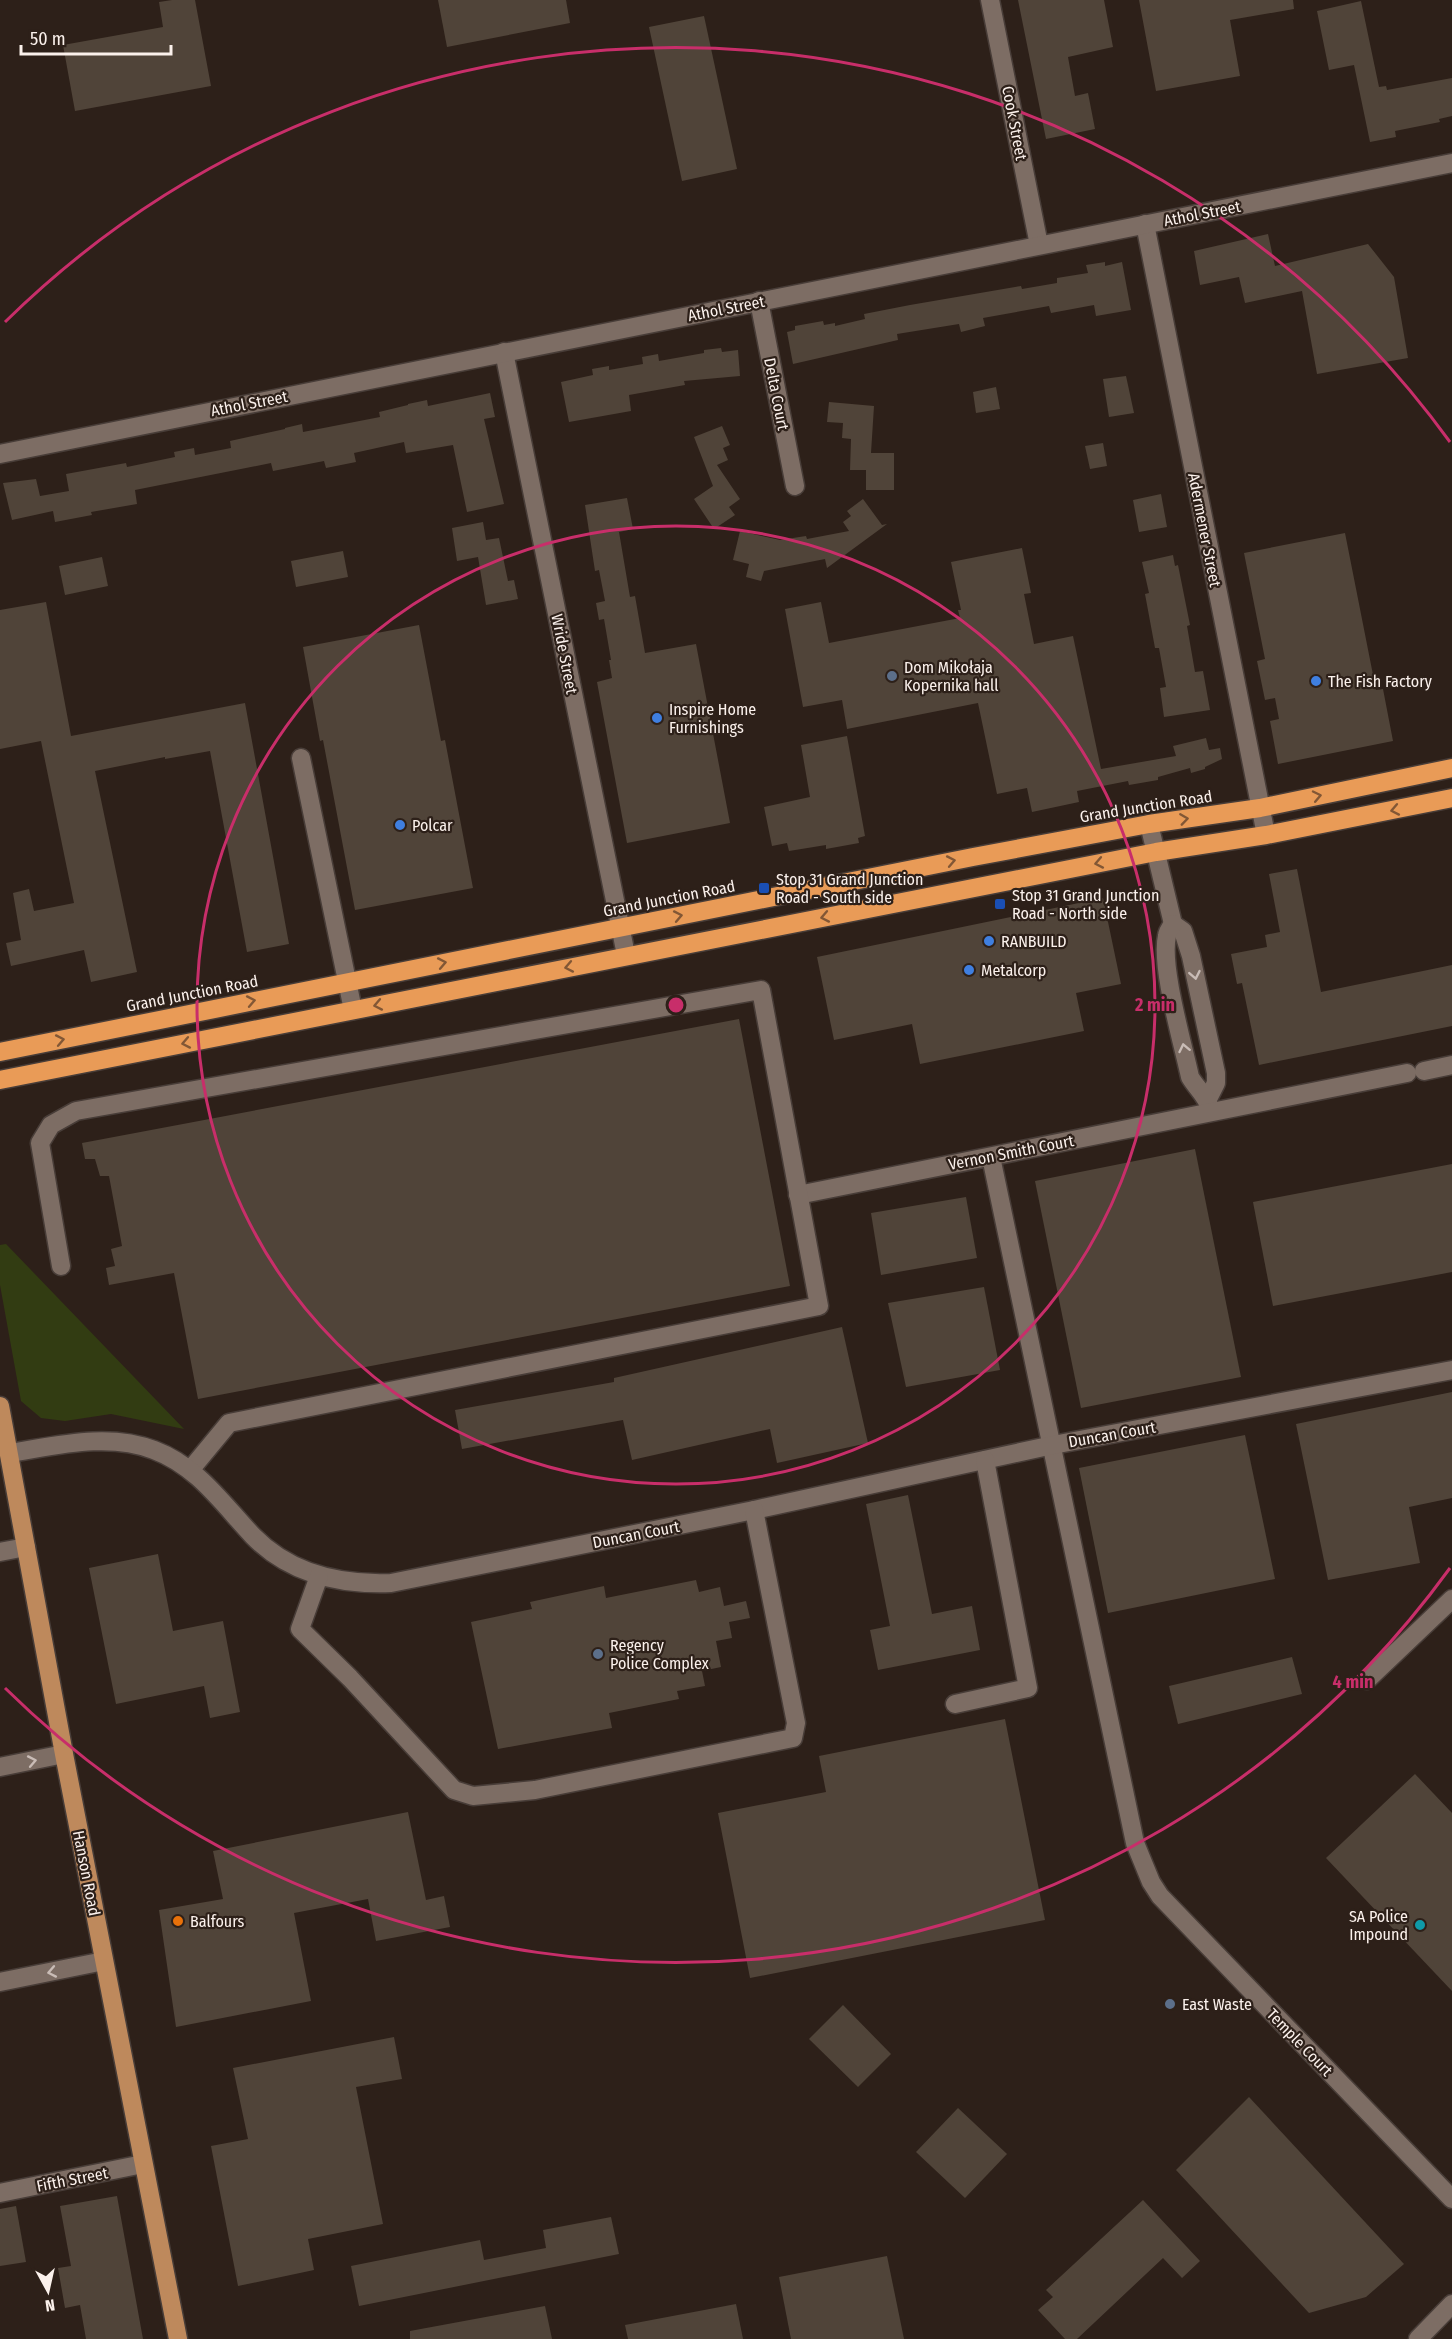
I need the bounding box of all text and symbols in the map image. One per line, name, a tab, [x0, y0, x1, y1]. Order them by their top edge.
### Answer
scale bar	[21, 18, 171, 56]
text: 50 m	[30, 28, 66, 50]
street label: Cook Street	[998, 84, 1031, 163]
street label: Athol Street	[1162, 197, 1243, 230]
street label: Athol Street	[686, 292, 767, 325]
street label: Delta Court	[760, 356, 793, 433]
street label: Athol Street	[209, 387, 290, 420]
street label: Adermener Street	[1184, 471, 1225, 589]
street label: Wride Street	[547, 612, 582, 696]
place label: Dom Mikołaja Kopernika hall	[904, 658, 999, 695]
marker: Dom Mikołaja Kopernika hall	[885, 669, 899, 683]
place label: The Fish Factory	[1328, 672, 1433, 691]
marker: The Fish Factory	[1309, 674, 1323, 688]
place label: Inspire Home Furnishings	[669, 700, 756, 737]
marker: Inspire Home Furnishings	[650, 711, 664, 725]
street label: Grand Junction Road	[1078, 787, 1214, 826]
one-way arrow	[1312, 790, 1322, 803]
one-way arrow	[1390, 803, 1400, 816]
one-way arrow	[1180, 813, 1189, 825]
place label: Polcar	[412, 816, 453, 835]
marker: Polcar	[393, 818, 407, 832]
one-way arrow	[946, 855, 956, 868]
one-way arrow	[1094, 856, 1104, 869]
place label: Stop 31 Grand Junction Road - South side	[776, 870, 923, 907]
street label: Grand Junction Road	[602, 876, 737, 921]
marker: Stop 31 Grand Junction Road - South side	[757, 881, 771, 895]
place label: Stop 31 Grand Junction Road - North side	[1012, 886, 1159, 923]
marker: Stop 31 Grand Junction Road - North side	[993, 897, 1007, 911]
one-way arrow	[672, 910, 682, 923]
one-way arrow	[820, 910, 830, 923]
place label: RANBUILD	[1001, 932, 1067, 951]
marker: RANBUILD	[982, 934, 996, 948]
one-way arrow	[436, 957, 446, 970]
one-way arrow	[564, 960, 574, 973]
place label: Metalcorp	[981, 961, 1046, 980]
marker: Metalcorp	[962, 963, 976, 977]
one-way arrow	[1188, 970, 1201, 980]
street label: Grand Junction Road	[125, 971, 260, 1016]
text: 2 min	[1134, 994, 1175, 1016]
one-way arrow	[245, 995, 255, 1008]
centre of rings	[666, 995, 686, 1015]
one-way arrow	[373, 998, 383, 1011]
one-way arrow	[54, 1034, 64, 1047]
one-way arrow	[182, 1036, 192, 1049]
one-way arrow	[1178, 1043, 1191, 1053]
street label: Vernon Smith Court	[947, 1131, 1076, 1174]
street label: Duncan Court	[1067, 1417, 1158, 1452]
street label: Duncan Court	[591, 1517, 682, 1552]
place label: Regency Police Complex	[610, 1636, 709, 1673]
marker: Regency Police Complex	[591, 1647, 605, 1661]
text: 4 min	[1333, 1671, 1373, 1693]
one-way arrow	[27, 1755, 37, 1768]
street label: Hanson Road	[69, 1829, 104, 1917]
place label: SA Police Impound	[1349, 1907, 1408, 1944]
place label: Balfours	[190, 1912, 245, 1931]
marker: Balfours	[171, 1914, 185, 1928]
marker: SA Police Impound	[1413, 1918, 1427, 1932]
one-way arrow	[47, 1964, 57, 1977]
place label: East Waste	[1182, 1995, 1252, 2014]
marker: East Waste	[1163, 1997, 1177, 2011]
street label: Temple Court	[1263, 2005, 1337, 2081]
street label: Fifth Street	[35, 2163, 110, 2196]
north arrow	[18, 2261, 78, 2321]
text: N	[44, 2295, 56, 2315]

